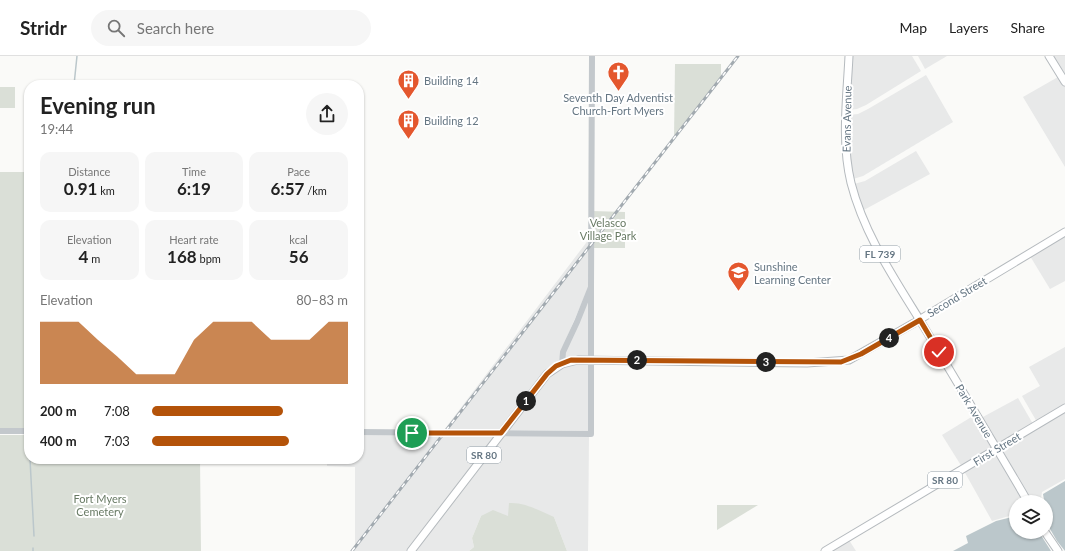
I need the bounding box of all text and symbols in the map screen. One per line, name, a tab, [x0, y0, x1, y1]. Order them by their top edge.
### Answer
search box	[91, 10, 371, 46]
text: Stridr	[20, 16, 67, 39]
icon: search	[105, 17, 127, 39]
text: Search here	[137, 19, 214, 37]
text: Map	[899, 19, 927, 36]
text: Layers	[949, 19, 989, 36]
text: Share	[1011, 19, 1045, 36]
church icon: Seventh Day Adventist Church-Fort Myers	[605, 59, 631, 92]
building icon: Building 14	[396, 68, 422, 101]
place label: Building 14	[424, 74, 479, 87]
street label: Evans Avenue	[839, 85, 854, 153]
place label: Seventh Day Adventist Church-Fort Myers	[563, 91, 673, 117]
text: Evening run	[40, 92, 156, 119]
button: share	[306, 93, 348, 135]
building icon: Building 12	[395, 108, 421, 141]
place label: Building 12	[424, 114, 479, 127]
text: 19:44	[40, 121, 73, 137]
text: Distance	[68, 165, 110, 178]
text: Time	[182, 165, 206, 178]
text: Pace	[287, 165, 310, 178]
text: 0.91	[64, 178, 97, 199]
text: 6:19	[177, 178, 211, 199]
text: 6:57	[270, 178, 304, 199]
text: km	[97, 184, 115, 197]
text: /km	[304, 184, 327, 197]
park label: Velasco Village Park	[580, 216, 637, 242]
text: Elevation	[67, 233, 112, 246]
text: Heart rate	[169, 233, 219, 246]
text: kcal	[289, 233, 308, 246]
text: 4	[78, 246, 88, 267]
text: 168	[167, 246, 197, 267]
text: 56	[289, 246, 309, 267]
road number: FL 739	[860, 246, 900, 262]
text: m	[88, 252, 100, 265]
text: bpm	[197, 252, 221, 265]
school or university icon: Sunshine Learning Center	[726, 260, 752, 293]
place label: Sunshine Learning Center	[754, 260, 831, 286]
street label: Second Street	[925, 274, 989, 319]
text: Elevation	[40, 292, 93, 308]
text: 80–83 m	[296, 292, 348, 308]
pin: 4	[879, 328, 899, 348]
text: 4	[886, 331, 892, 344]
pin	[922, 335, 956, 369]
icon: check	[928, 341, 950, 363]
pin: 2	[627, 350, 647, 370]
pin: 3	[756, 352, 776, 372]
text: 2	[634, 353, 640, 366]
text: 3	[763, 355, 769, 368]
street label: Park Avenue	[953, 382, 996, 440]
pin: 1	[516, 391, 536, 411]
text: 1	[523, 394, 529, 407]
text: 200 m	[40, 403, 77, 419]
text: 7:08	[104, 403, 130, 419]
pin	[395, 416, 429, 450]
icon: arrive	[401, 422, 423, 444]
street label: First Street	[971, 429, 1023, 468]
text: 400 m	[40, 433, 77, 449]
text: 7:03	[104, 433, 130, 449]
road number: SR 80	[467, 447, 501, 463]
road number: SR 80	[928, 472, 962, 488]
park label: Fort Myers Cemetery	[74, 492, 127, 518]
map controls	[1009, 495, 1053, 539]
button: layers	[1009, 495, 1053, 539]

